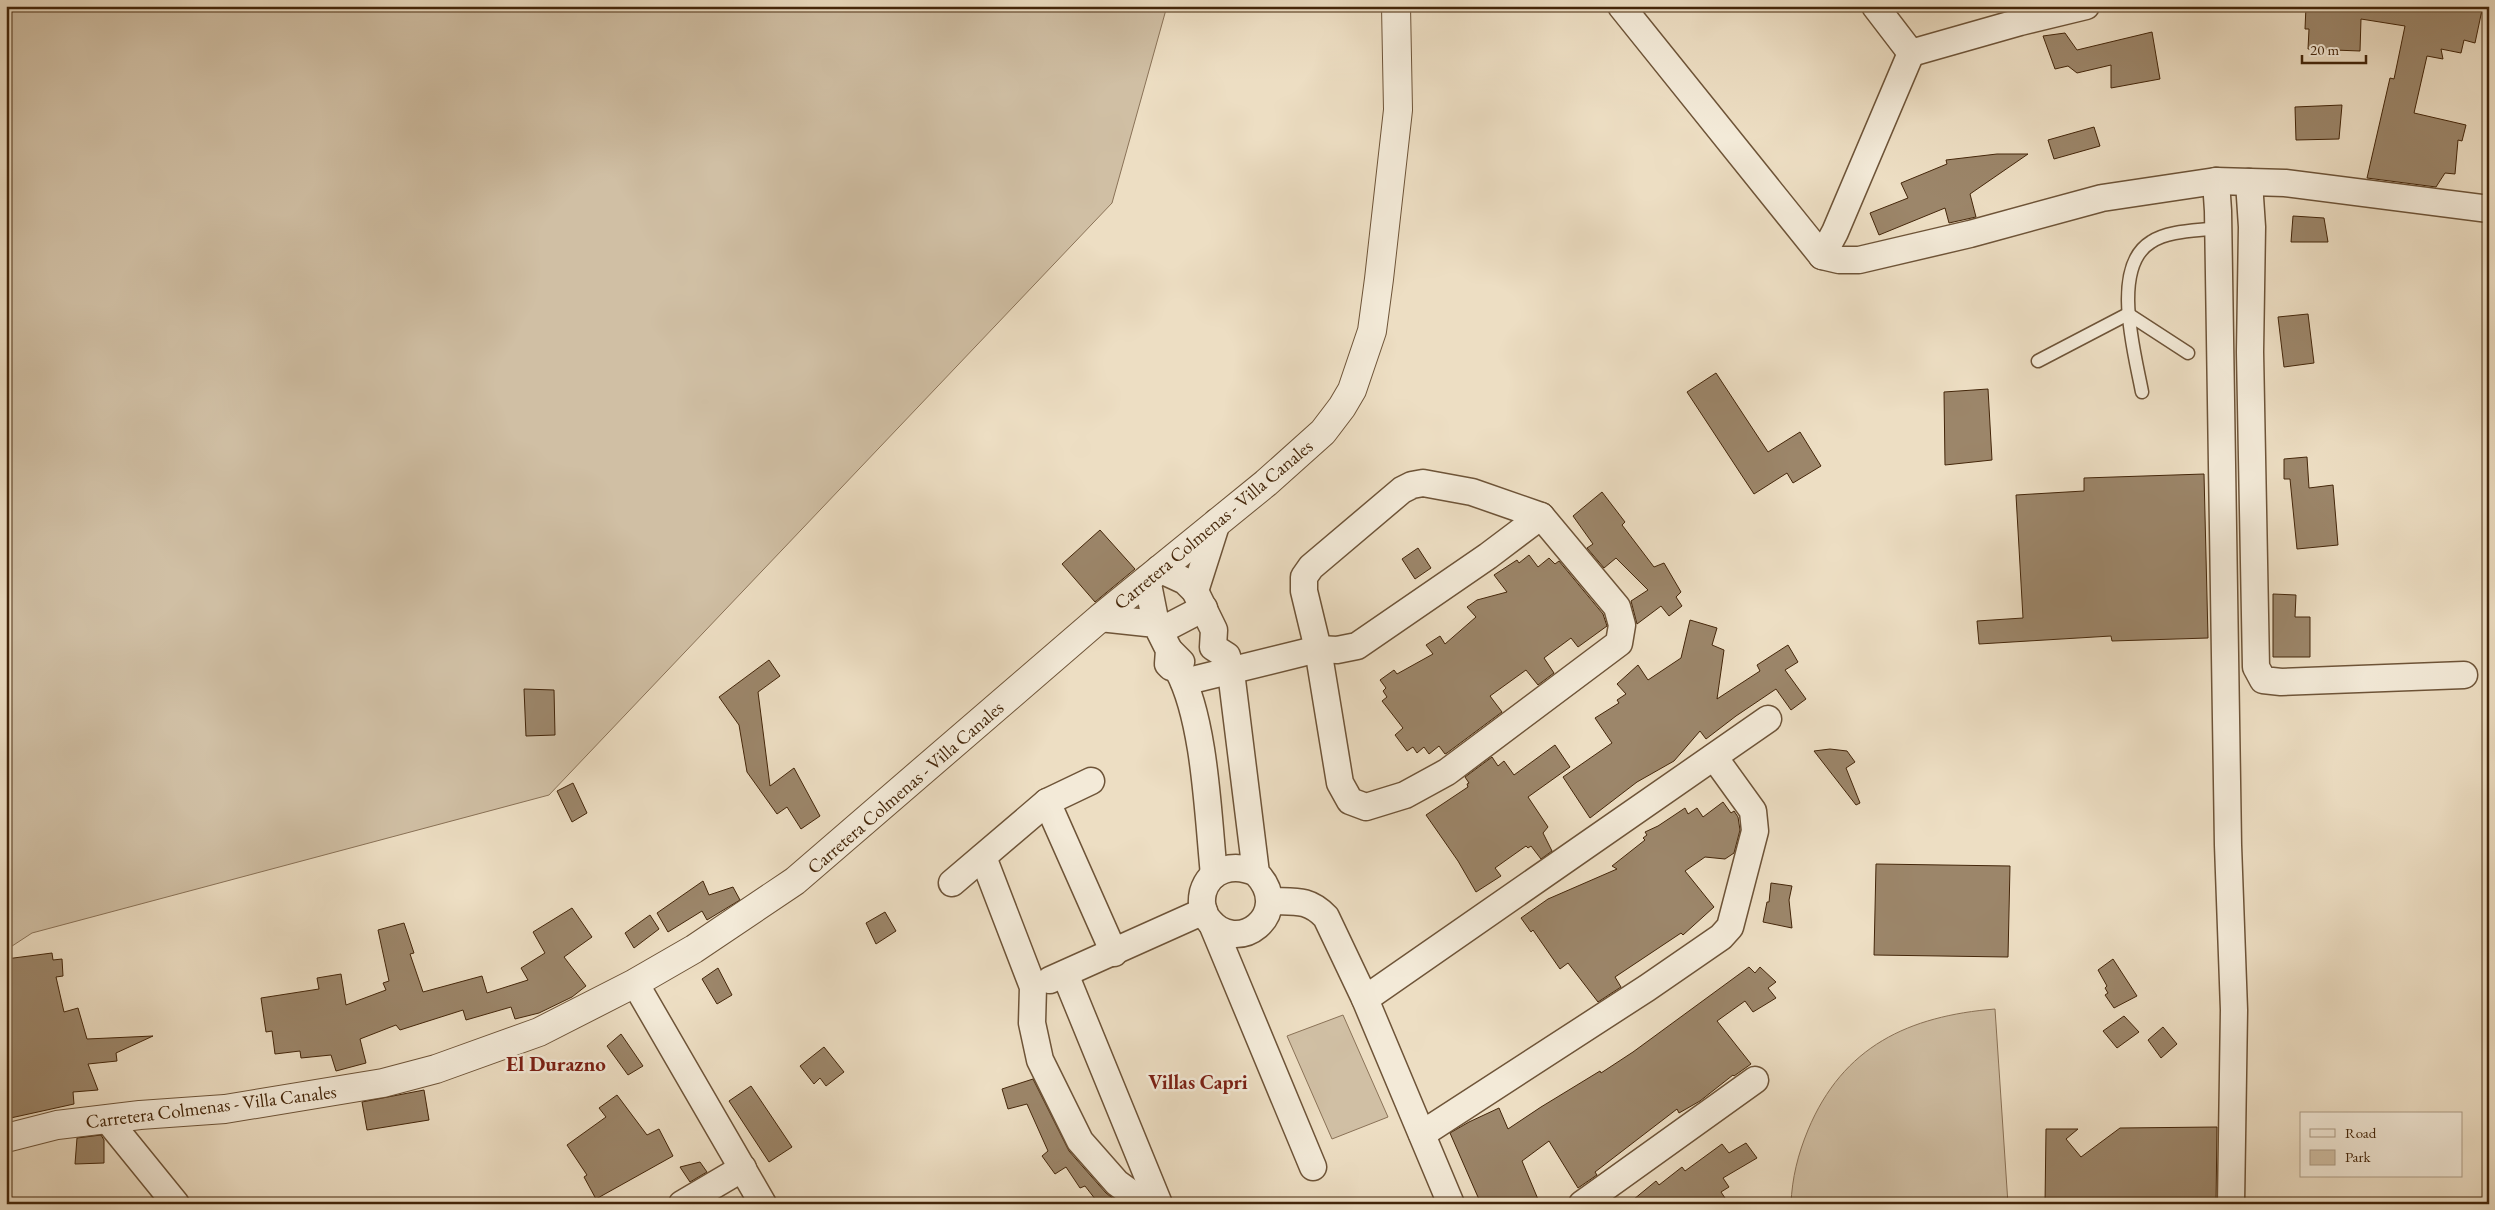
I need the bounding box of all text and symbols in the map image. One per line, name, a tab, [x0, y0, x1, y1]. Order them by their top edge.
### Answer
scale bar	[2302, 32, 2366, 64]
text: 20 m	[2310, 40, 2339, 59]
street label: Carretera Colmenas - Villa Canales	[1109, 434, 1318, 615]
street label: Carretera Colmenas - Villa Canales	[802, 695, 1009, 880]
district label: El Durazno	[506, 1050, 606, 1077]
district label: Villas Capri	[1148, 1069, 1248, 1095]
street label: Carretera Colmenas - Villa Canales	[84, 1079, 338, 1134]
legend	[2300, 1112, 2462, 1178]
text: Road	[2345, 1123, 2377, 1142]
text: Park	[2345, 1147, 2372, 1166]

